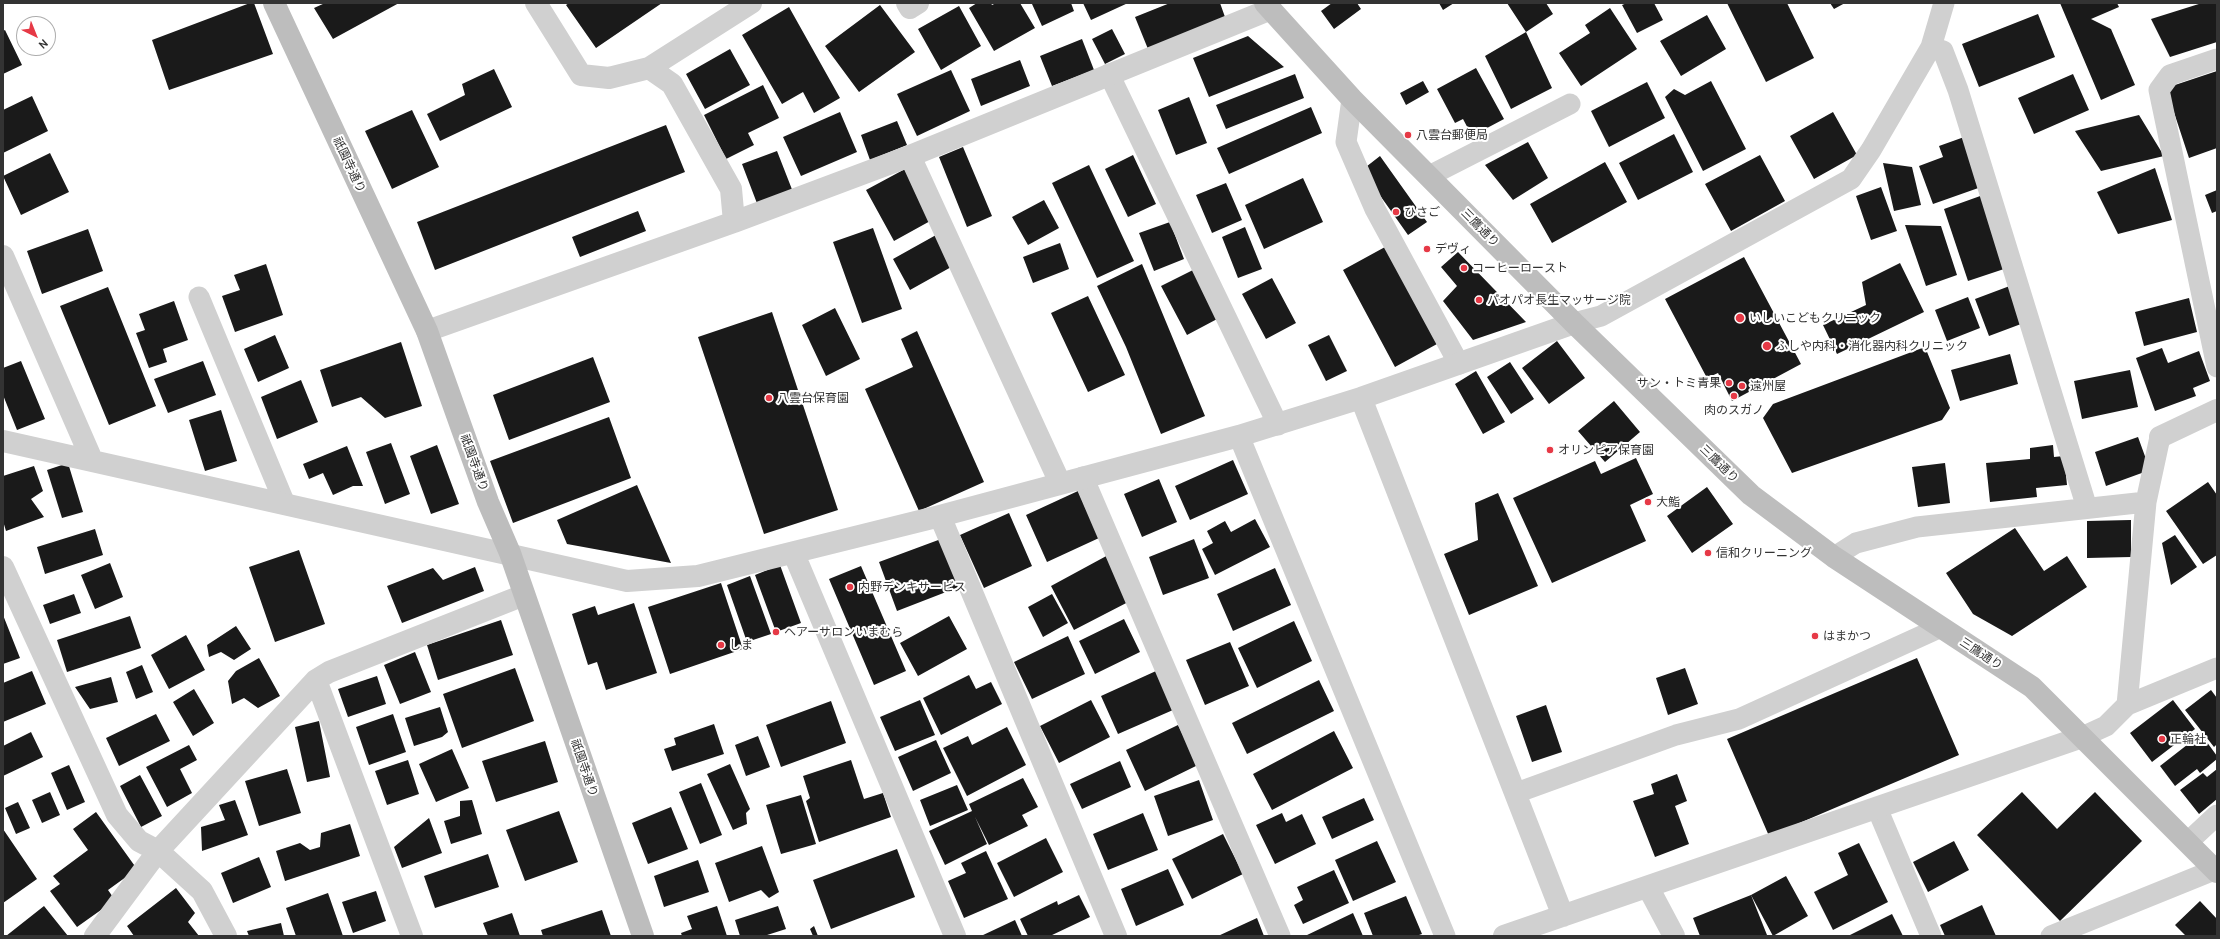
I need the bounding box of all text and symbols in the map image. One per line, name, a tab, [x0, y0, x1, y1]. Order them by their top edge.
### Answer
north arrow	[16, 16, 56, 56]
text: N	[36, 36, 51, 52]
place label: 八雲台郵便局	[1416, 128, 1488, 142]
marker: 八雲台郵便局	[1403, 130, 1413, 140]
street label: 祇園寺通り	[330, 135, 368, 195]
place label: ひさご	[1404, 205, 1440, 219]
street label: 三鷹通り	[1458, 206, 1502, 250]
marker: ひさご	[1391, 207, 1401, 217]
place label: デヴィ	[1435, 242, 1471, 256]
marker: デヴィ	[1422, 244, 1432, 254]
place label: コーヒーロースト	[1472, 261, 1568, 275]
marker: コーヒーロースト	[1459, 263, 1469, 273]
place label: パオパオ長生マッサージ院	[1487, 293, 1631, 307]
marker: パオパオ長生マッサージ院	[1474, 295, 1484, 305]
place label: いしいこどもクリニック	[1749, 311, 1881, 325]
marker: いしいこどもクリニック	[1734, 312, 1746, 324]
place label: ふしや内科・消化器内科クリニック	[1776, 339, 1968, 353]
marker: ふしや内科・消化器内科クリニック	[1761, 340, 1773, 352]
place label: サン・トミ青果	[1637, 376, 1721, 390]
marker: サン・トミ青果	[1724, 378, 1734, 388]
place label: 遠州屋	[1750, 379, 1786, 393]
marker: 遠州屋	[1737, 381, 1747, 391]
place label: 八雲台保育園	[777, 391, 849, 405]
marker: 肉のスガノ	[1729, 391, 1739, 401]
marker: 八雲台保育園	[764, 393, 774, 403]
place label: 肉のスガノ	[1704, 403, 1764, 417]
street label: 祇園寺通り	[457, 432, 491, 494]
street label: 三鷹通り	[1697, 442, 1741, 486]
place label: オリンピア保育園	[1558, 443, 1654, 457]
marker: オリンピア保育園	[1545, 445, 1555, 455]
place label: 大鮨	[1656, 495, 1680, 509]
marker: 大鮨	[1643, 497, 1653, 507]
place label: 信和クリーニング	[1716, 546, 1812, 560]
marker: 信和クリーニング	[1703, 548, 1713, 558]
place label: 内野デンキサービス	[858, 580, 966, 594]
marker: 内野デンキサービス	[845, 582, 855, 592]
place label: ヘアーサロンいまむら	[784, 625, 903, 639]
marker: ヘアーサロンいまむら	[771, 627, 781, 637]
place label: はまかつ	[1823, 629, 1871, 643]
marker: はまかつ	[1810, 631, 1820, 641]
street label: 三鷹通り	[1957, 635, 2005, 673]
place label: しま	[729, 638, 753, 652]
marker: しま	[716, 640, 726, 650]
place label: 正輪社	[2170, 732, 2206, 746]
marker: 正輪社	[2157, 734, 2167, 744]
street label: 祇園寺通り	[567, 737, 601, 799]

